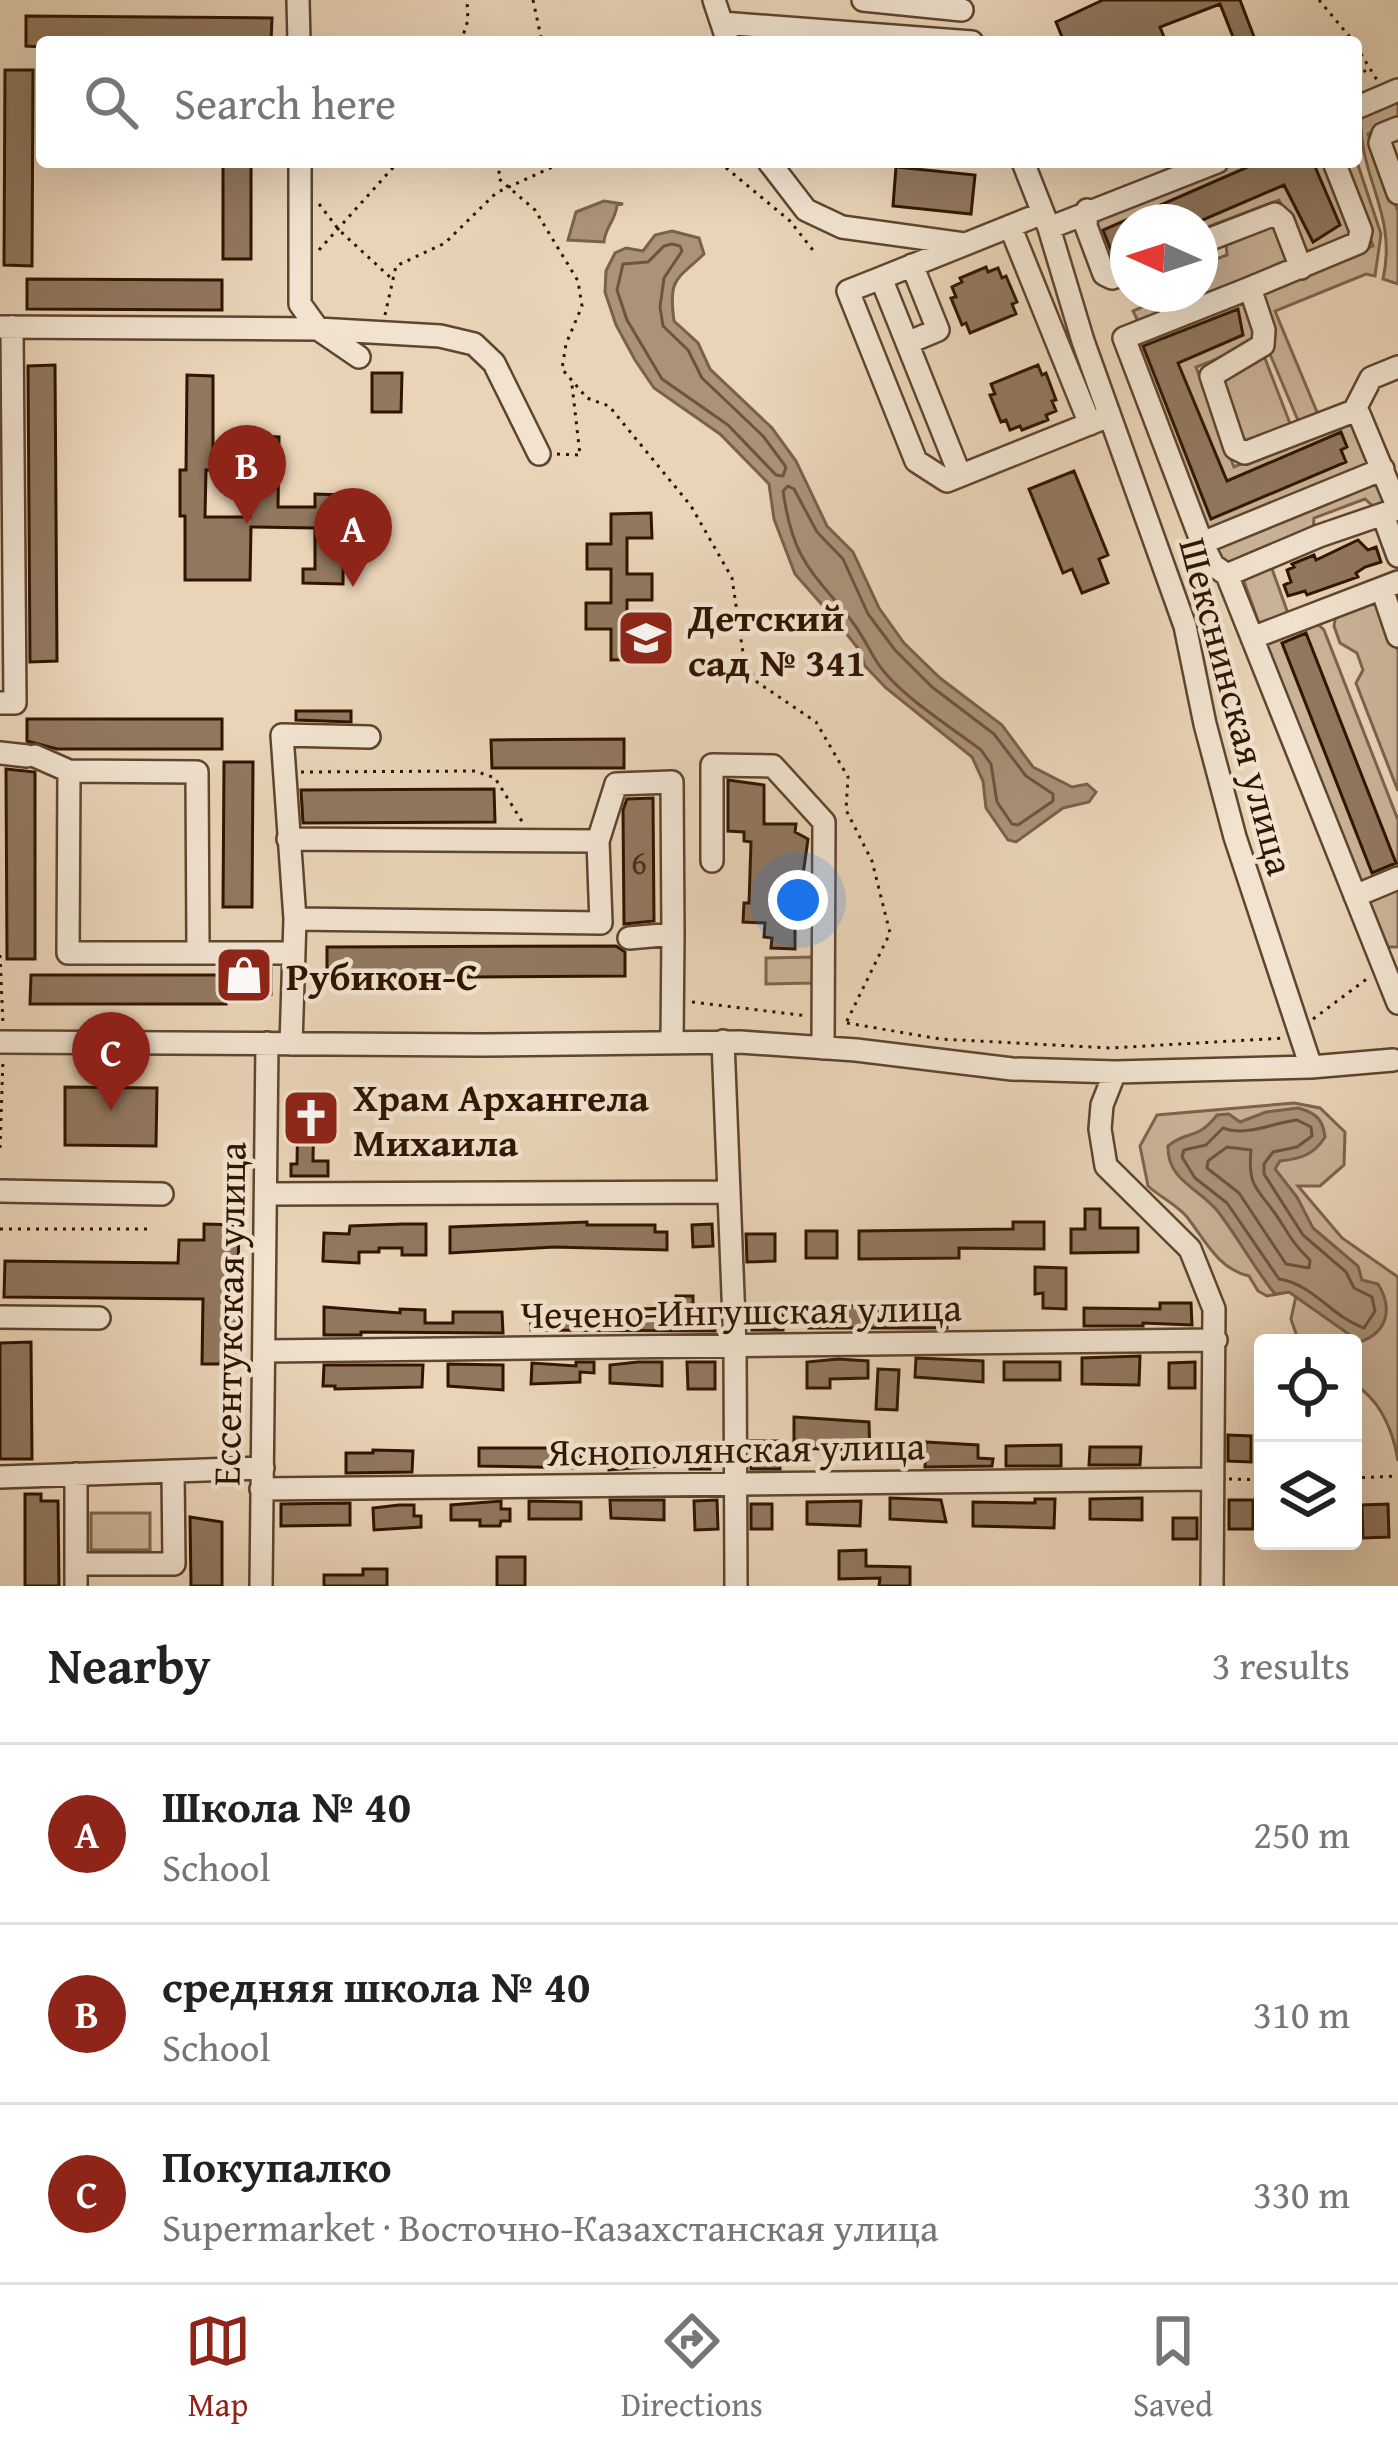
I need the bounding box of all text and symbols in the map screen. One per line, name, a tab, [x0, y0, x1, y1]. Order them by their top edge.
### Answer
search box	[36, 36, 1362, 168]
icon: search	[78, 69, 144, 135]
text: Search here	[174, 70, 396, 135]
north arrow	[1110, 204, 1218, 312]
pin: B	[208, 425, 286, 524]
pin: A	[314, 488, 392, 587]
street label: Шекснинская улица	[1166, 531, 1311, 881]
place label: Детский сад № 341	[687, 588, 866, 690]
school or university icon: Детский сад № 341	[615, 607, 677, 669]
house number: 6	[631, 838, 647, 886]
your location	[768, 870, 828, 930]
shop icon: Рубикон-С	[213, 944, 275, 1006]
place label: Рубикон-С	[286, 947, 478, 1004]
pin: C	[72, 1012, 150, 1111]
place label: Храм Архангела Михаила	[353, 1068, 649, 1170]
church icon: Храм Архангела Михаила	[280, 1087, 342, 1149]
street label: Ессентукская улица	[197, 1141, 260, 1487]
street label: Чечено-Ингушская улица	[520, 1278, 963, 1342]
map controls	[1254, 1334, 1362, 1550]
button: locate	[1254, 1334, 1362, 1442]
street label: Яснополянская улица	[545, 1416, 926, 1480]
button: layers	[1254, 1442, 1362, 1550]
text: Nearby	[48, 1627, 211, 1702]
text: 3 results	[1212, 1636, 1350, 1693]
text: Школа № 40	[162, 1773, 411, 1838]
text: A	[75, 1805, 99, 1862]
text: 250 m	[1253, 1805, 1350, 1862]
text: School	[162, 1838, 270, 1895]
text: средняя школа № 40	[162, 1953, 590, 2018]
text: B	[75, 1985, 99, 2042]
text: 310 m	[1253, 1985, 1350, 2042]
text: School	[162, 2018, 270, 2075]
text: Покупалко	[162, 2133, 392, 2198]
text: C	[76, 2165, 98, 2222]
text: 330 m	[1253, 2165, 1350, 2222]
text: Supermarket · Восточно-Казахстанская улица	[162, 2198, 939, 2255]
tab: Map	[185, 2308, 251, 2428]
tab: Directions	[621, 2308, 763, 2428]
tab: Saved	[1133, 2308, 1213, 2428]

